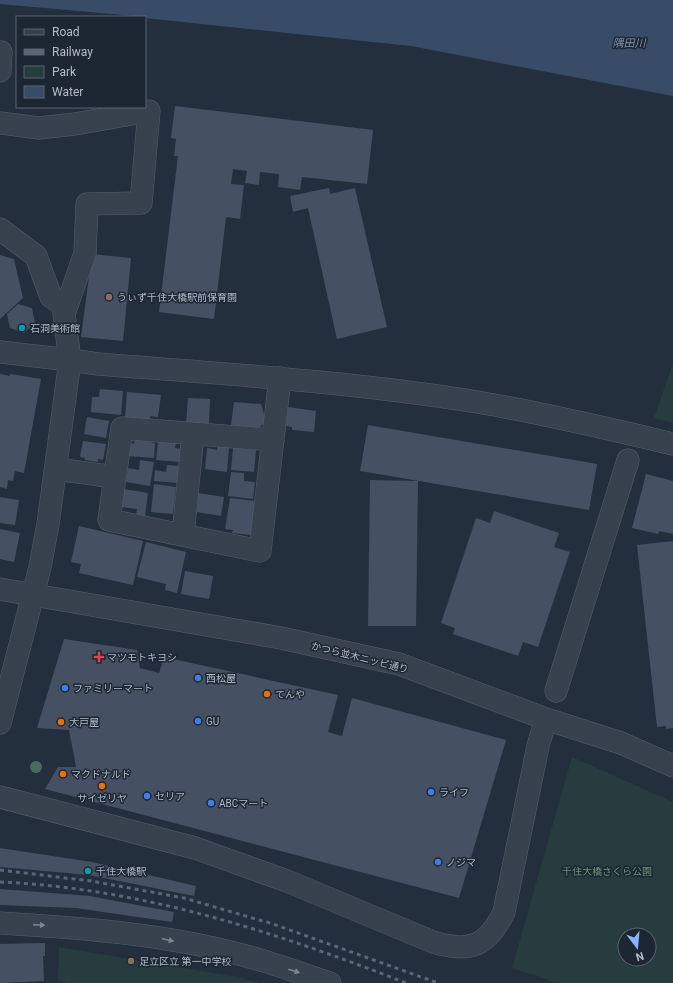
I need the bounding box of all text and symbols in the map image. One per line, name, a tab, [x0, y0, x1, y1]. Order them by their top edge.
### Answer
legend	[16, 16, 146, 108]
text: Road	[52, 25, 80, 39]
water label: 隅田川	[613, 37, 646, 50]
text: Railway	[52, 45, 93, 59]
text: Park	[52, 65, 77, 79]
text: Water	[52, 85, 83, 99]
marker: うぃず千住大橋駅前保育園	[104, 292, 114, 302]
place label: うぃず千住大橋駅前保育園	[117, 292, 237, 303]
marker: 石洞美術館	[17, 323, 27, 333]
place label: 石洞美術館	[30, 323, 80, 334]
street label: かつら並木ニッピ通り	[310, 640, 410, 675]
marker: マツモトキヨシ	[94, 652, 104, 662]
place label: マツモトキヨシ	[107, 652, 177, 663]
marker: 西松屋	[193, 673, 203, 683]
place label: 西松屋	[206, 673, 236, 684]
marker: ファミリーマート	[60, 683, 70, 693]
place label: ファミリーマート	[73, 683, 153, 694]
marker: てんや	[262, 689, 272, 699]
place label: てんや	[275, 689, 305, 700]
marker: GU	[193, 716, 203, 726]
place label: GU	[206, 716, 219, 727]
marker: 大戸屋	[56, 717, 66, 727]
place label: 大戸屋	[69, 717, 99, 728]
marker: マクドナルド	[58, 769, 68, 779]
place label: マクドナルド	[71, 769, 131, 780]
marker: サイゼリヤ	[97, 781, 107, 791]
marker: ライフ	[426, 787, 436, 797]
place label: ライフ	[439, 787, 469, 798]
marker: セリア	[142, 791, 152, 801]
place label: セリア	[155, 791, 185, 802]
place label: サイゼリヤ	[77, 793, 127, 804]
marker: ABCマート	[206, 798, 216, 808]
place label: ABCマート	[219, 798, 268, 809]
marker: ノジマ	[433, 857, 443, 867]
place label: ノジマ	[446, 857, 476, 868]
marker: 千住大橋駅	[83, 866, 93, 876]
place label: 千住大橋駅	[96, 866, 147, 877]
park label: 千住大橋さくら公園	[562, 866, 652, 877]
one-way arrow	[33, 922, 45, 929]
north arrow	[617, 927, 657, 967]
one-way arrow	[162, 937, 174, 943]
text: N	[634, 949, 645, 964]
marker: 足立区立 第一中学校	[126, 956, 136, 966]
place label: 足立区立 第一中学校	[139, 956, 231, 967]
one-way arrow	[288, 968, 300, 974]

